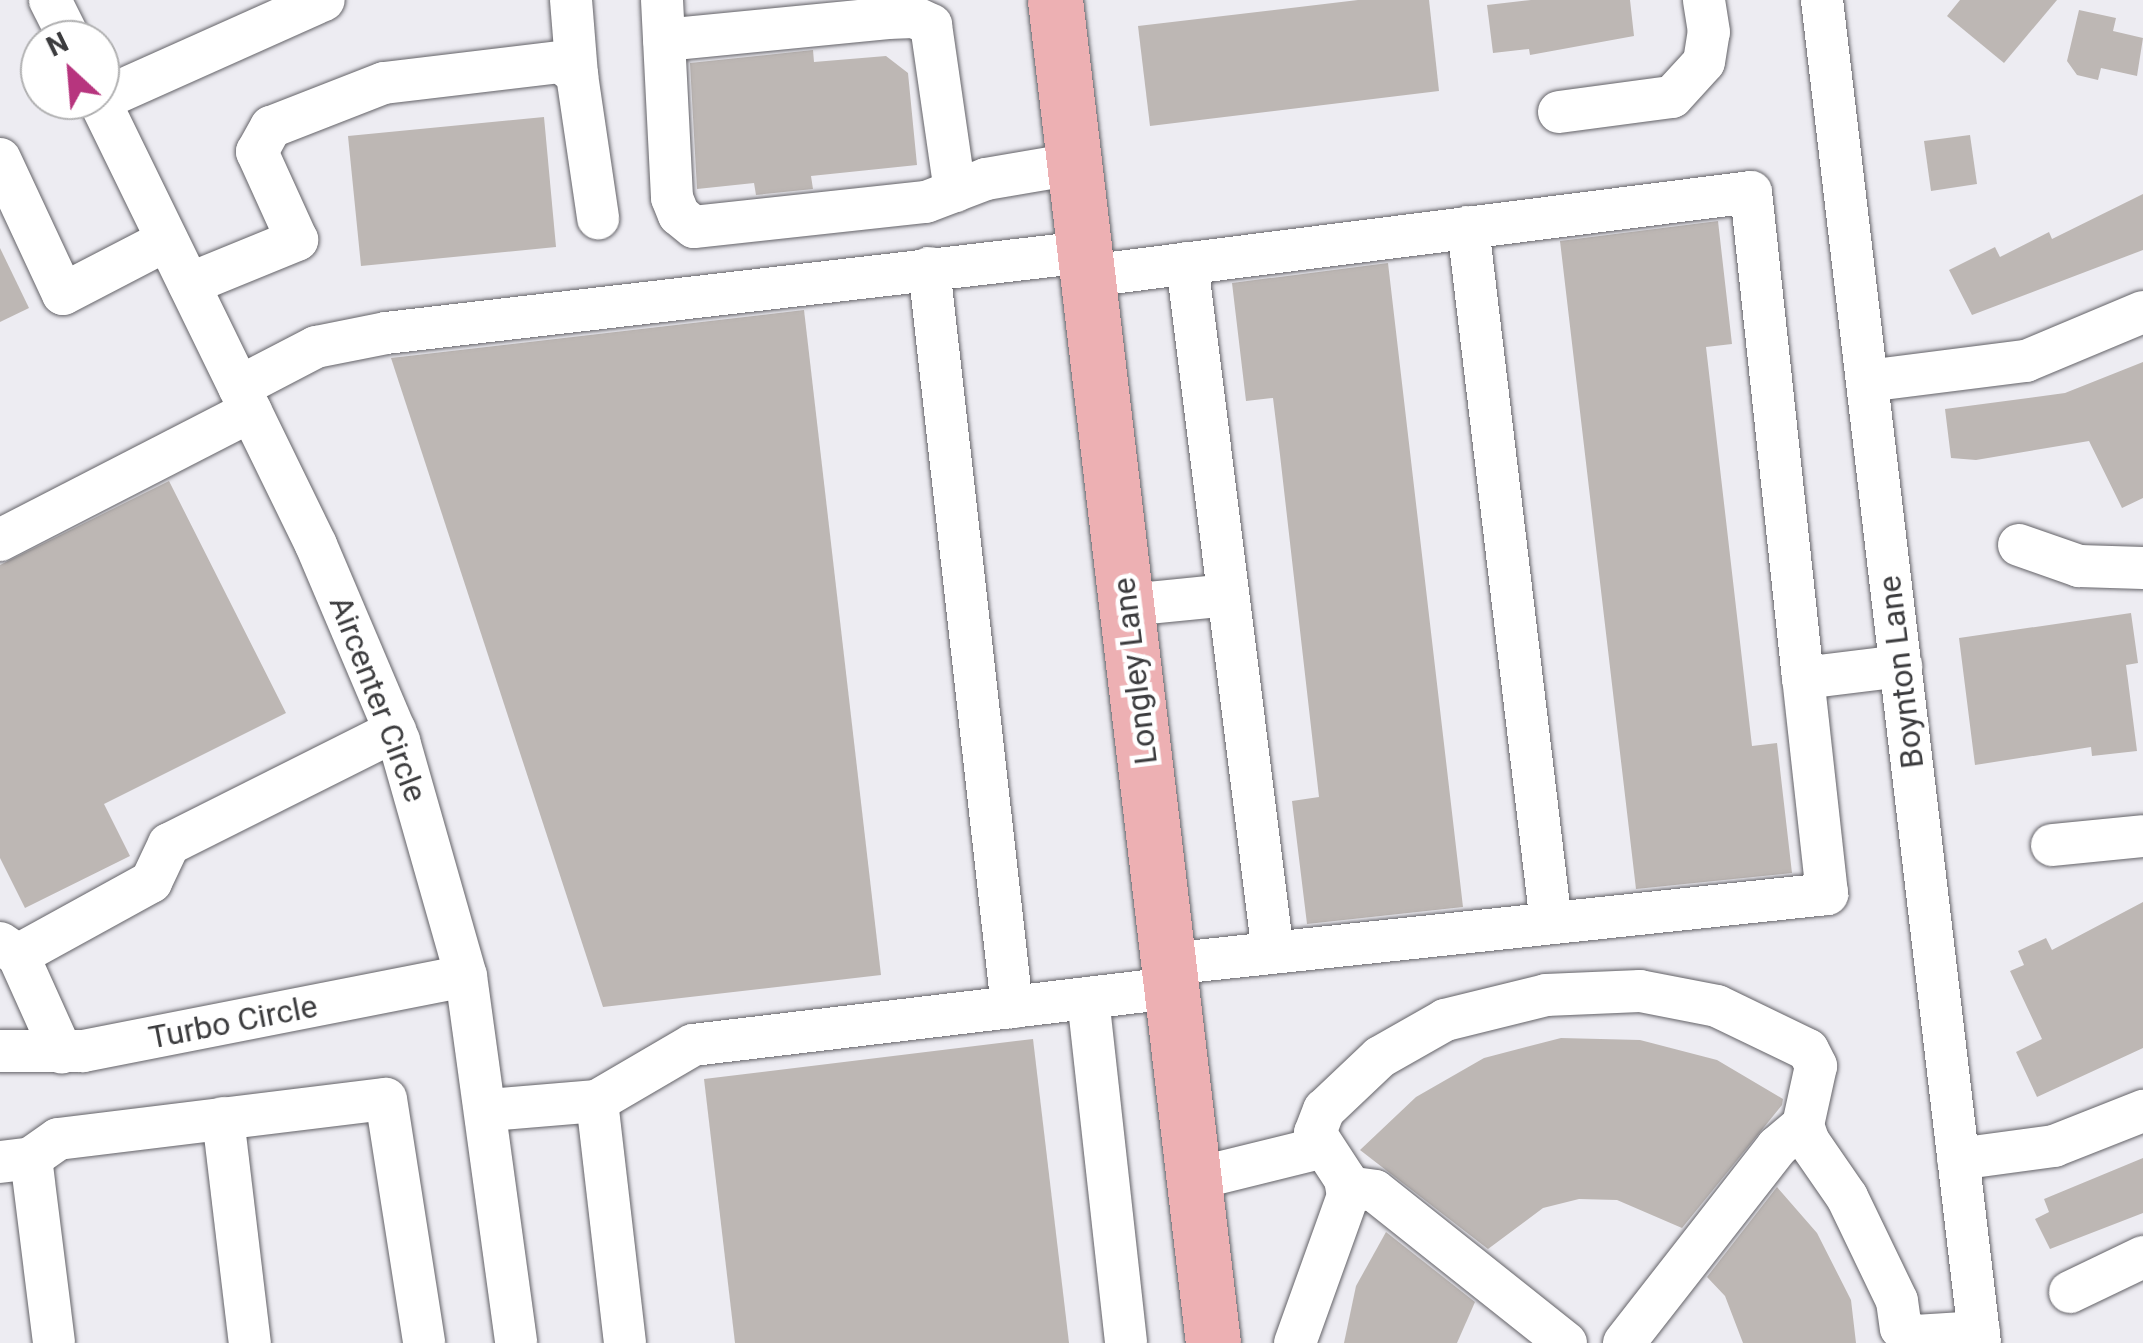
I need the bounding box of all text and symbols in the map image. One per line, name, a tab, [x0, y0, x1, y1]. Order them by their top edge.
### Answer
north arrow	[20, 20, 120, 120]
text: N	[41, 25, 74, 64]
street label: Boynton Lane	[1870, 573, 1932, 771]
street label: Longley Lane	[1104, 575, 1166, 767]
street label: Aircenter Circle	[321, 591, 435, 807]
street label: Turbo Circle	[145, 987, 321, 1057]

